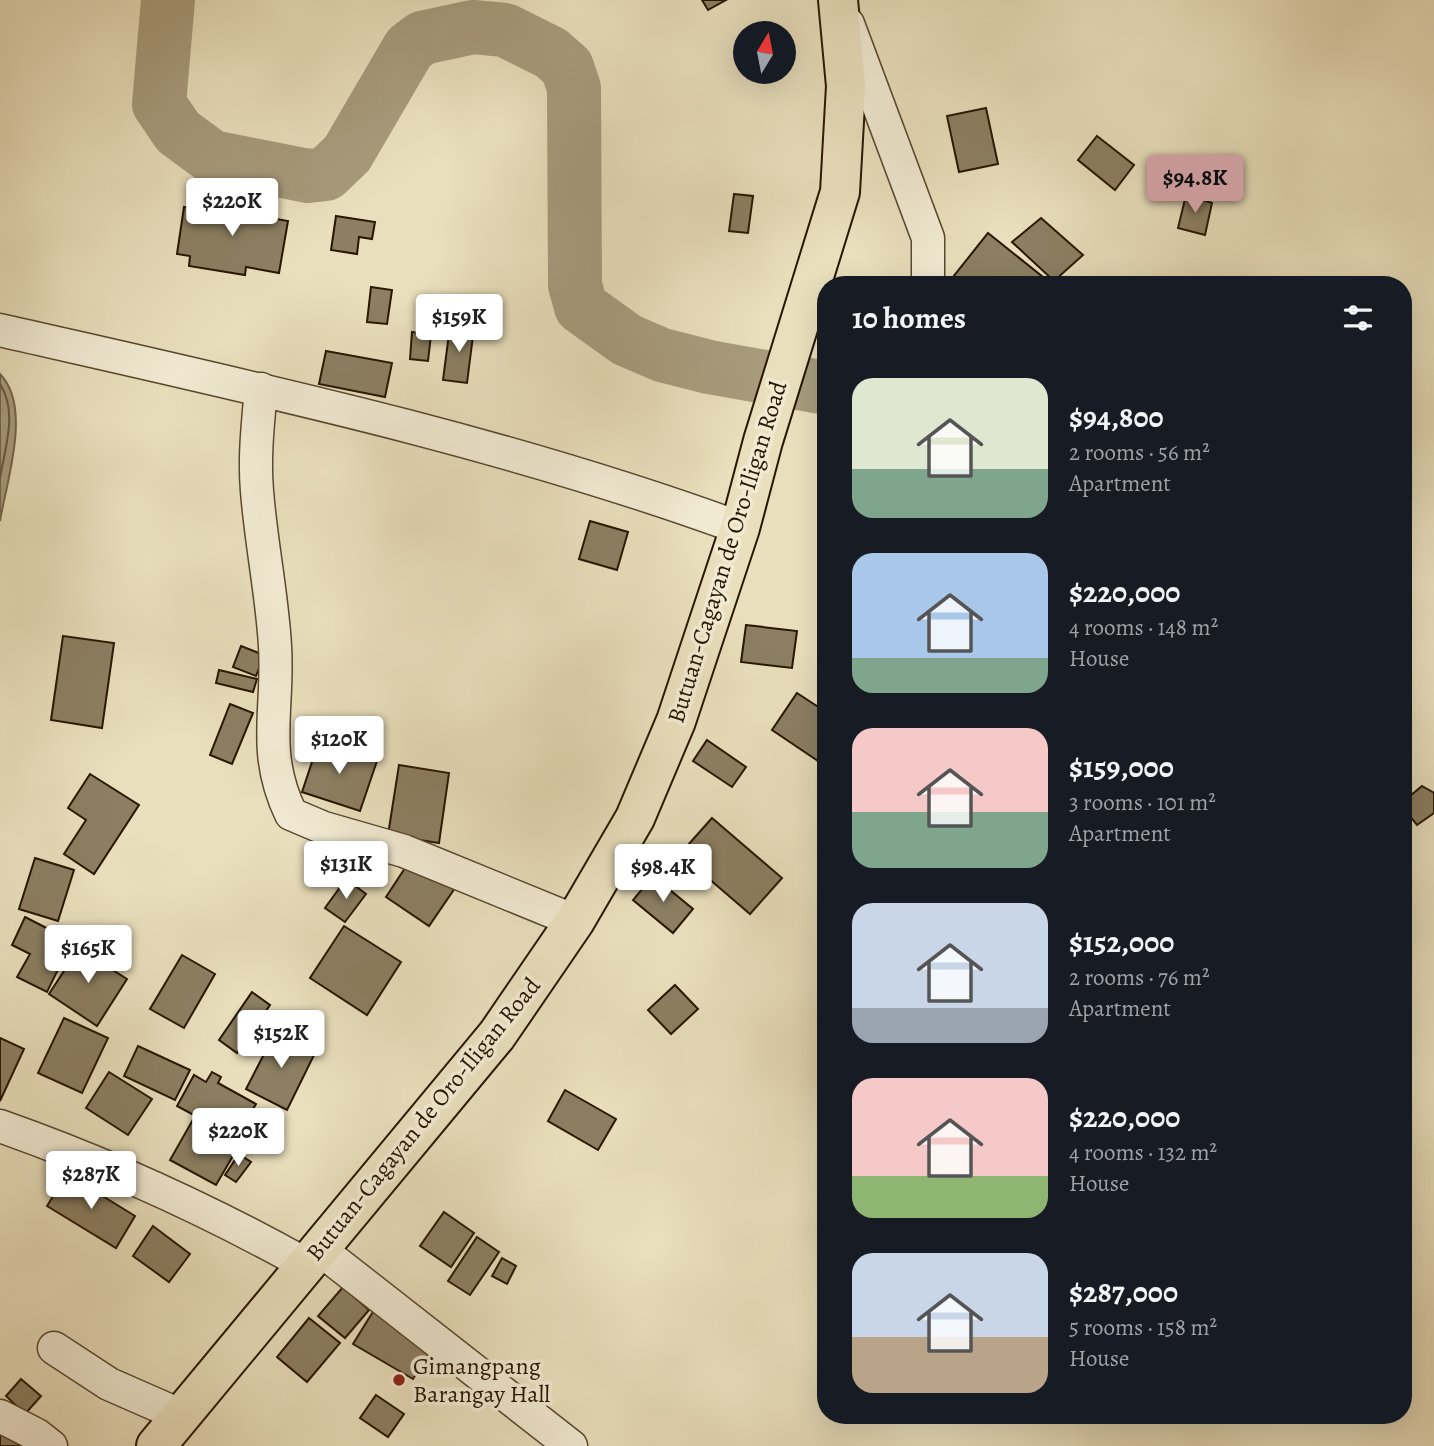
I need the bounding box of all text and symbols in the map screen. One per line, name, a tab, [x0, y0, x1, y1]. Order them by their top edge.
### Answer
north arrow	[733, 21, 796, 84]
map controls	[733, 21, 796, 84]
pin: $94.8K	[1138, 156, 1252, 215]
text: $94.8K	[1163, 162, 1227, 193]
pin: $220K	[183, 178, 281, 238]
text: $220K	[202, 185, 262, 216]
pin: $159K	[410, 294, 508, 354]
text: 10 homes	[852, 298, 966, 338]
icon: filters	[1339, 299, 1377, 337]
text: $159K	[432, 301, 486, 332]
street label: Butuan-Cagayan de Oro-Iligan Road	[660, 377, 794, 727]
text: $94,800	[1069, 397, 1164, 437]
icon: home	[908, 406, 992, 490]
text: 2 rooms · 56 m²	[1069, 437, 1210, 468]
text: Apartment	[1069, 468, 1171, 499]
text: $220,000	[1069, 572, 1180, 612]
icon: home	[908, 581, 992, 665]
text: 4 rooms · 148 m²	[1069, 612, 1218, 643]
text: House	[1069, 643, 1129, 674]
pin: $120K	[290, 716, 388, 776]
text: $120K	[311, 723, 367, 754]
text: $159,000	[1069, 747, 1174, 787]
icon: home	[908, 756, 992, 840]
text: 3 rooms · 101 m²	[1069, 787, 1216, 818]
text: Apartment	[1069, 818, 1171, 849]
pin: $131K	[297, 842, 395, 901]
pin: $98.4K	[606, 844, 720, 904]
text: $131K	[320, 848, 372, 879]
text: $98.4K	[631, 851, 695, 882]
text: $152,000	[1069, 922, 1174, 962]
pin: $165K	[39, 926, 137, 985]
icon: home	[908, 931, 992, 1015]
text: $165K	[61, 932, 115, 963]
text: 2 rooms · 76 m²	[1069, 962, 1210, 993]
street label: Butuan-Cagayan de Oro-Iligan Road	[299, 970, 548, 1267]
text: Apartment	[1069, 993, 1171, 1024]
pin: $152K	[232, 1010, 330, 1070]
text: $152K	[254, 1017, 309, 1048]
text: $220,000	[1069, 1097, 1180, 1137]
icon: home	[908, 1106, 992, 1190]
pin: $220K	[189, 1108, 287, 1168]
text: $220K	[208, 1115, 268, 1146]
text: 4 rooms · 132 m²	[1069, 1137, 1217, 1168]
pin: $287K	[42, 1152, 140, 1211]
text: $287K	[62, 1158, 120, 1189]
text: House	[1069, 1168, 1129, 1199]
text: $287,000	[1069, 1272, 1178, 1312]
icon: home	[908, 1281, 992, 1365]
text: 5 rooms · 158 m²	[1069, 1312, 1217, 1343]
text: House	[1069, 1343, 1129, 1374]
place label: Gimangpang Barangay Hall	[413, 1350, 550, 1410]
marker: Gimangpang Barangay Hall	[391, 1372, 407, 1388]

